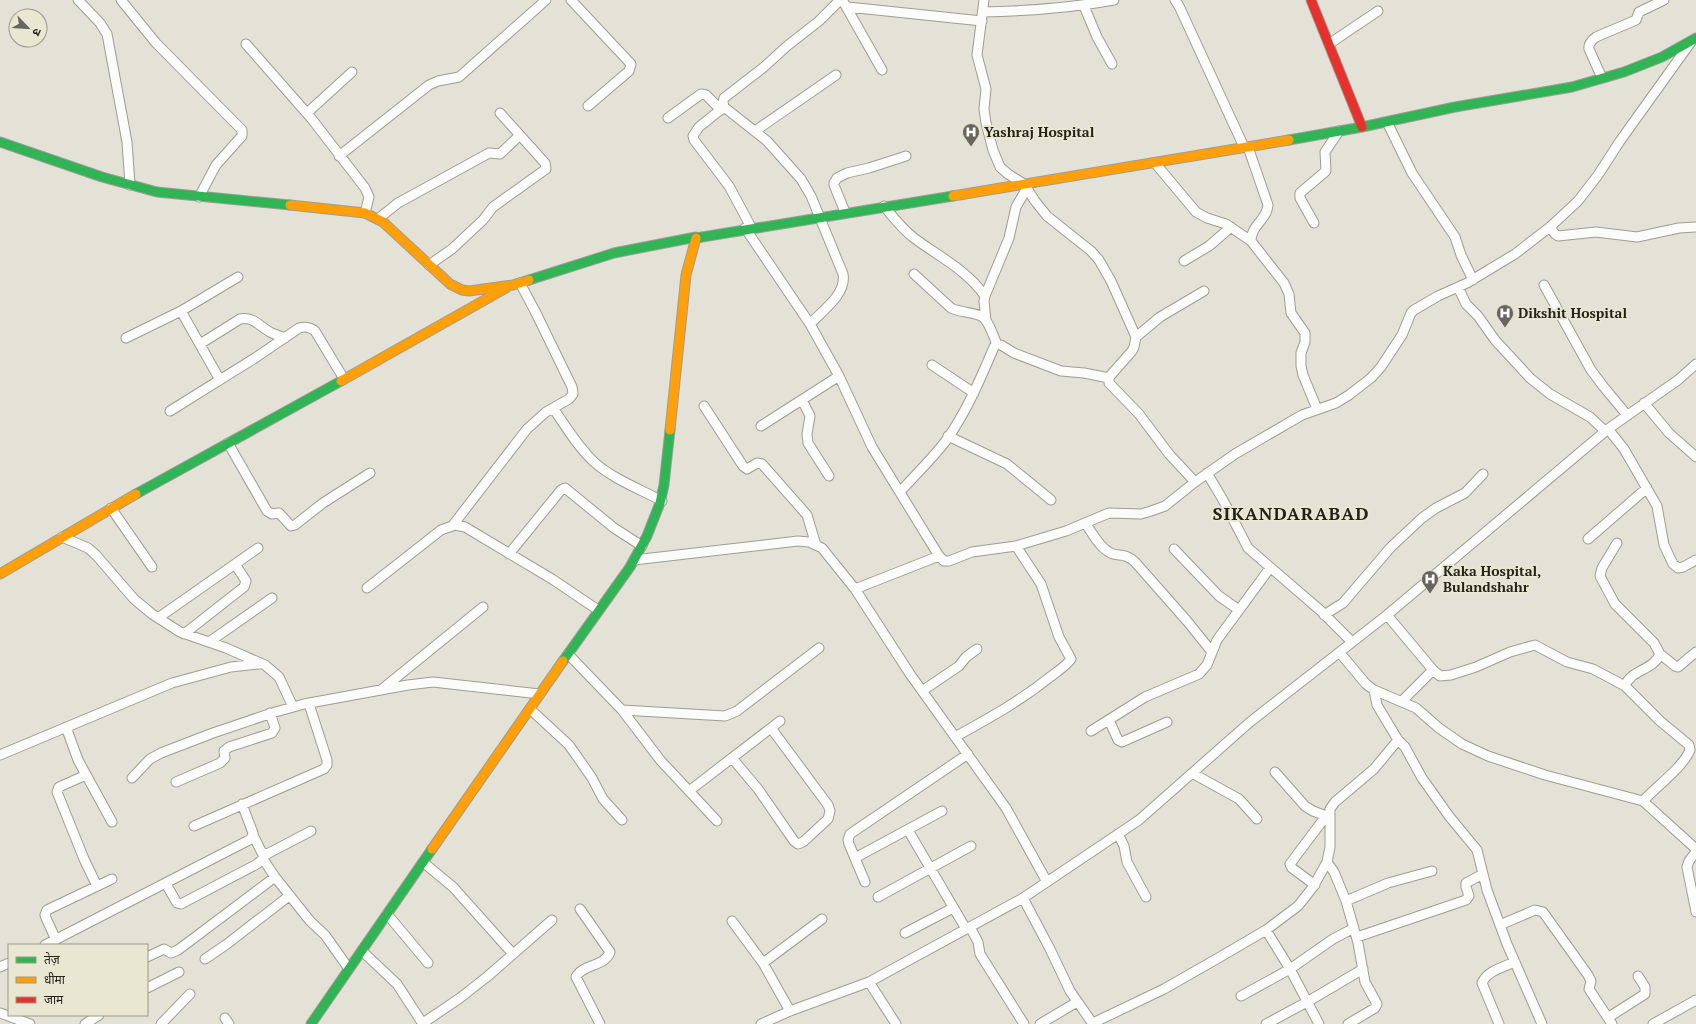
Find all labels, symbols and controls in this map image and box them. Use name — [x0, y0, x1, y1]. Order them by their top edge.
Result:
north arrow — [8, 8, 48, 48]
text: उ — [29, 26, 45, 39]
hospital icon: Yashraj Hospital — [961, 122, 981, 147]
place label: Yashraj Hospital — [984, 122, 1095, 141]
hospital icon: Dikshit Hospital — [1495, 303, 1515, 328]
place label: Dikshit Hospital — [1518, 303, 1627, 322]
district label: SIKANDARABAD — [1212, 501, 1370, 525]
place label: Kaka Hospital, Bulandshahr — [1443, 561, 1541, 596]
hospital icon: Kaka Hospital, Bulandshahr — [1420, 569, 1440, 594]
legend — [8, 944, 148, 1016]
text: तेज़ — [44, 952, 61, 967]
text: धीमा — [44, 972, 66, 987]
text: जाम — [44, 992, 64, 1007]

